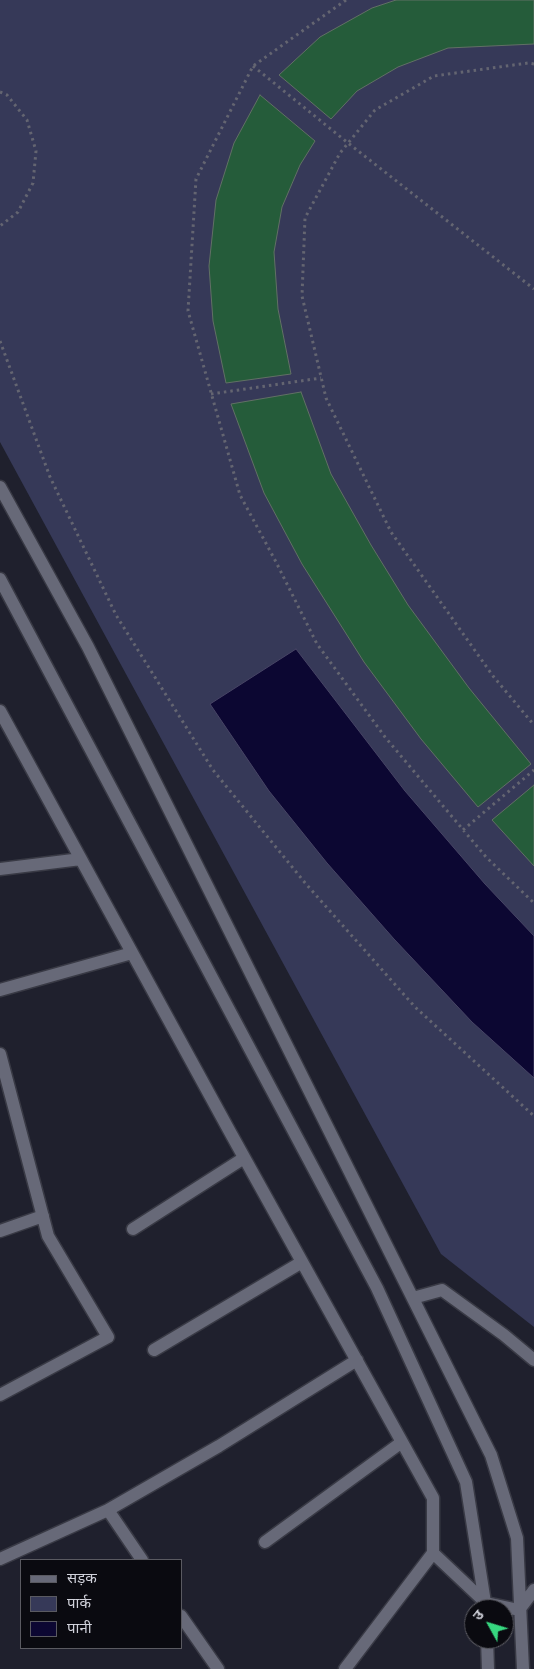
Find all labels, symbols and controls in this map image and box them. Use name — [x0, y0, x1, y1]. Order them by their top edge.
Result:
legend — [20, 1559, 182, 1649]
text: सड़क — [67, 1569, 97, 1586]
text: पार्क — [67, 1594, 91, 1611]
north arrow — [464, 1599, 514, 1649]
text: उ — [469, 1607, 487, 1623]
text: पानी — [67, 1619, 92, 1636]

